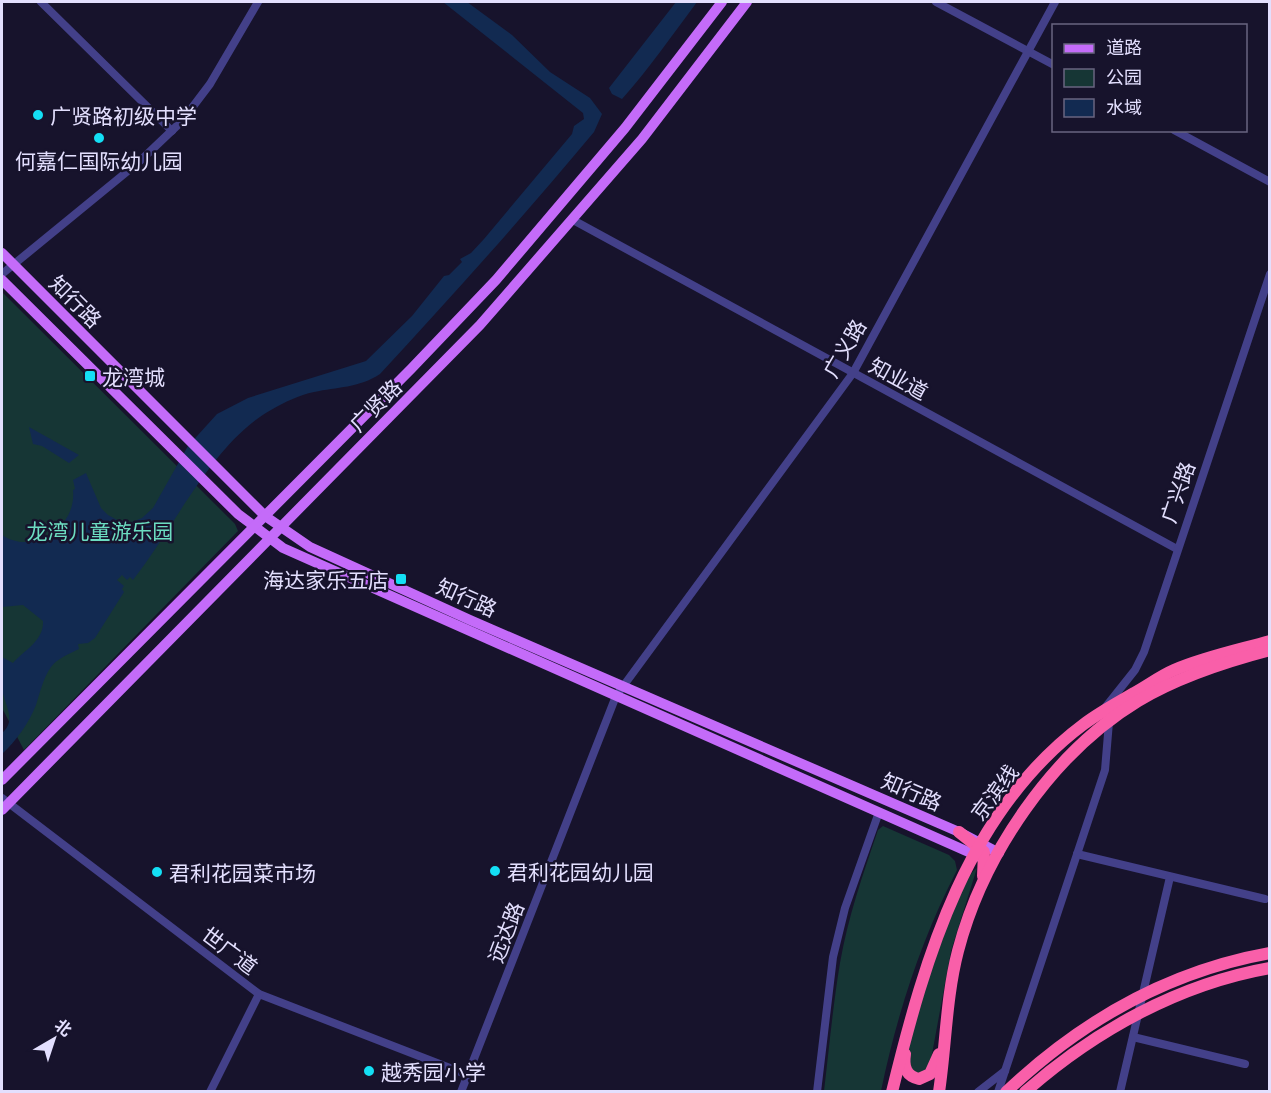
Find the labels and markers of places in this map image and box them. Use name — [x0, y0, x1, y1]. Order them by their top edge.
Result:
place label: 广贤路初级中学 — [50, 103, 197, 128]
marker: 广贤路初级中学 — [31, 108, 45, 122]
marker: 何嘉仁国际幼儿园 — [92, 131, 106, 145]
place label: 何嘉仁国际幼儿园 — [15, 148, 183, 173]
place label: 龙湾城 — [102, 364, 165, 389]
marker: 龙湾城 — [83, 369, 97, 383]
place label: 海达家乐五店 — [263, 567, 389, 592]
marker: 海达家乐五店 — [394, 572, 408, 586]
place label: 君利花园幼儿园 — [507, 859, 654, 884]
place label: 君利花园菜市场 — [169, 860, 316, 885]
marker: 君利花园幼儿园 — [488, 864, 502, 878]
marker: 君利花园菜市场 — [150, 865, 164, 879]
place label: 越秀园小学 — [381, 1059, 486, 1084]
marker: 越秀园小学 — [362, 1064, 376, 1078]

